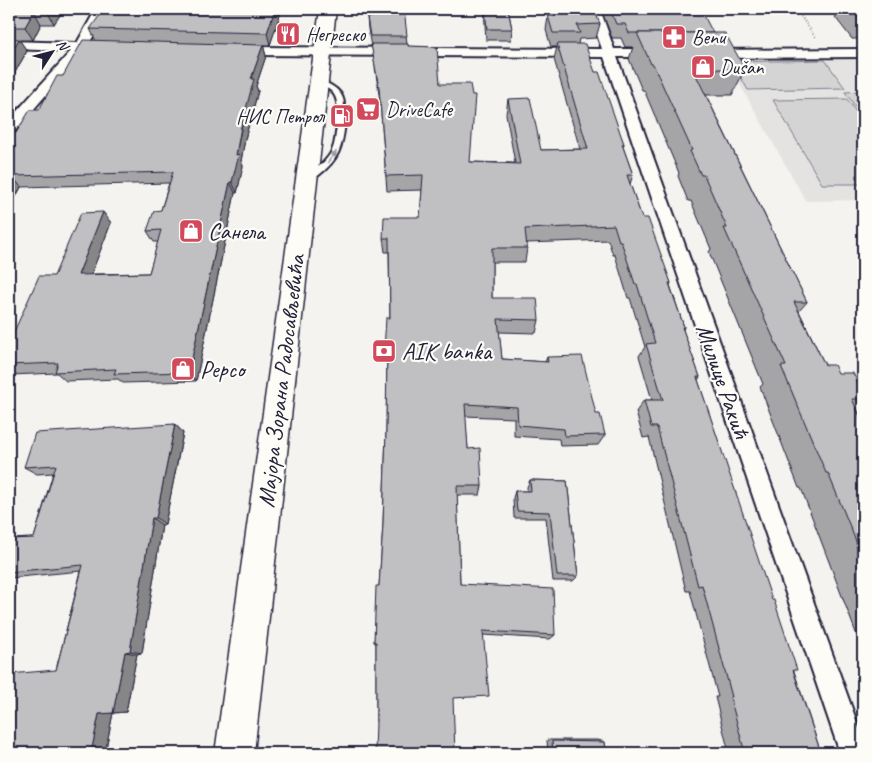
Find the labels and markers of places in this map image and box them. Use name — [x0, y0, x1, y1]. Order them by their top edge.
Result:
restaurant icon: Негреско — [275, 21, 301, 47]
place label: Негреско — [306, 22, 366, 47]
pharmacy icon: Benu — [661, 24, 687, 50]
place label: Benu — [692, 25, 727, 50]
shop icon: Dušan — [690, 54, 716, 80]
place label: Dušan — [720, 55, 765, 80]
supermarket icon: DriveCafe — [355, 96, 381, 122]
place label: DriveCafe — [386, 97, 454, 122]
fuel station icon: НИС Петрол — [329, 103, 355, 129]
place label: НИС Петрол — [236, 104, 326, 129]
place label: Санела — [208, 216, 267, 246]
shop icon: Санела — [178, 218, 204, 244]
place label: AIK banka — [402, 336, 493, 366]
bank icon: AIK banka — [371, 338, 397, 364]
place label: Pepco — [200, 354, 247, 384]
shop icon: Pepco — [170, 356, 196, 382]

